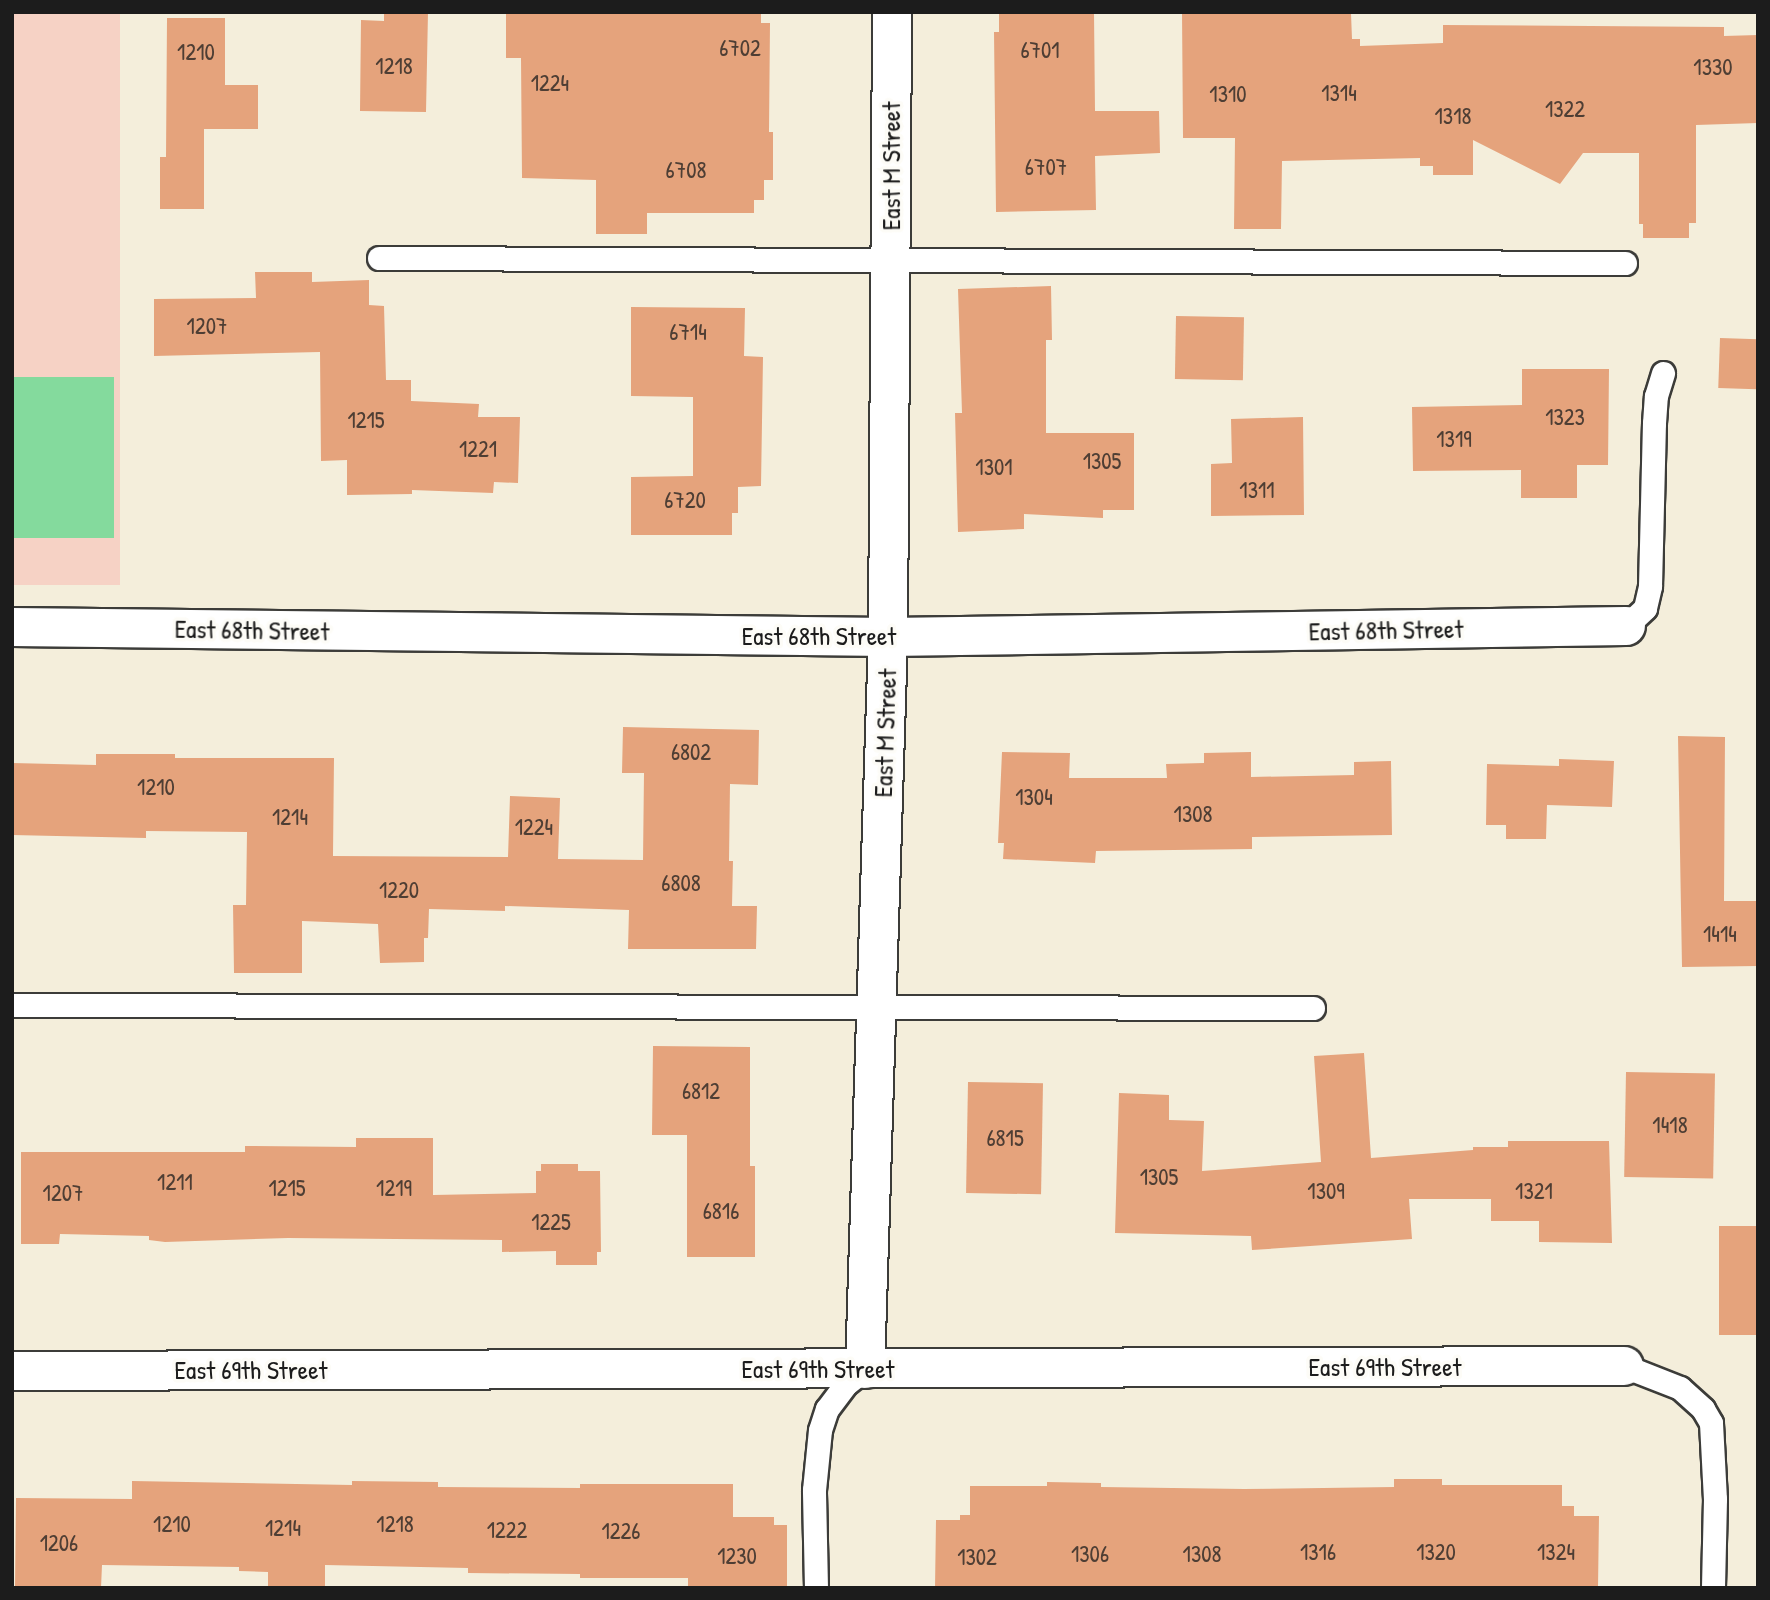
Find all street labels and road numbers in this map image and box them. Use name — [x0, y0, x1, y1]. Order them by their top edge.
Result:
street label: East M Street — [875, 102, 907, 230]
street label: East 68th Street — [174, 613, 330, 647]
street label: East 68th Street — [1308, 613, 1464, 647]
street label: East 68th Street — [742, 620, 896, 652]
street label: East M Street — [867, 668, 903, 798]
street label: East 69th Street — [1309, 1351, 1461, 1383]
street label: East 69th Street — [742, 1353, 894, 1385]
street label: East 69th Street — [175, 1354, 327, 1386]

